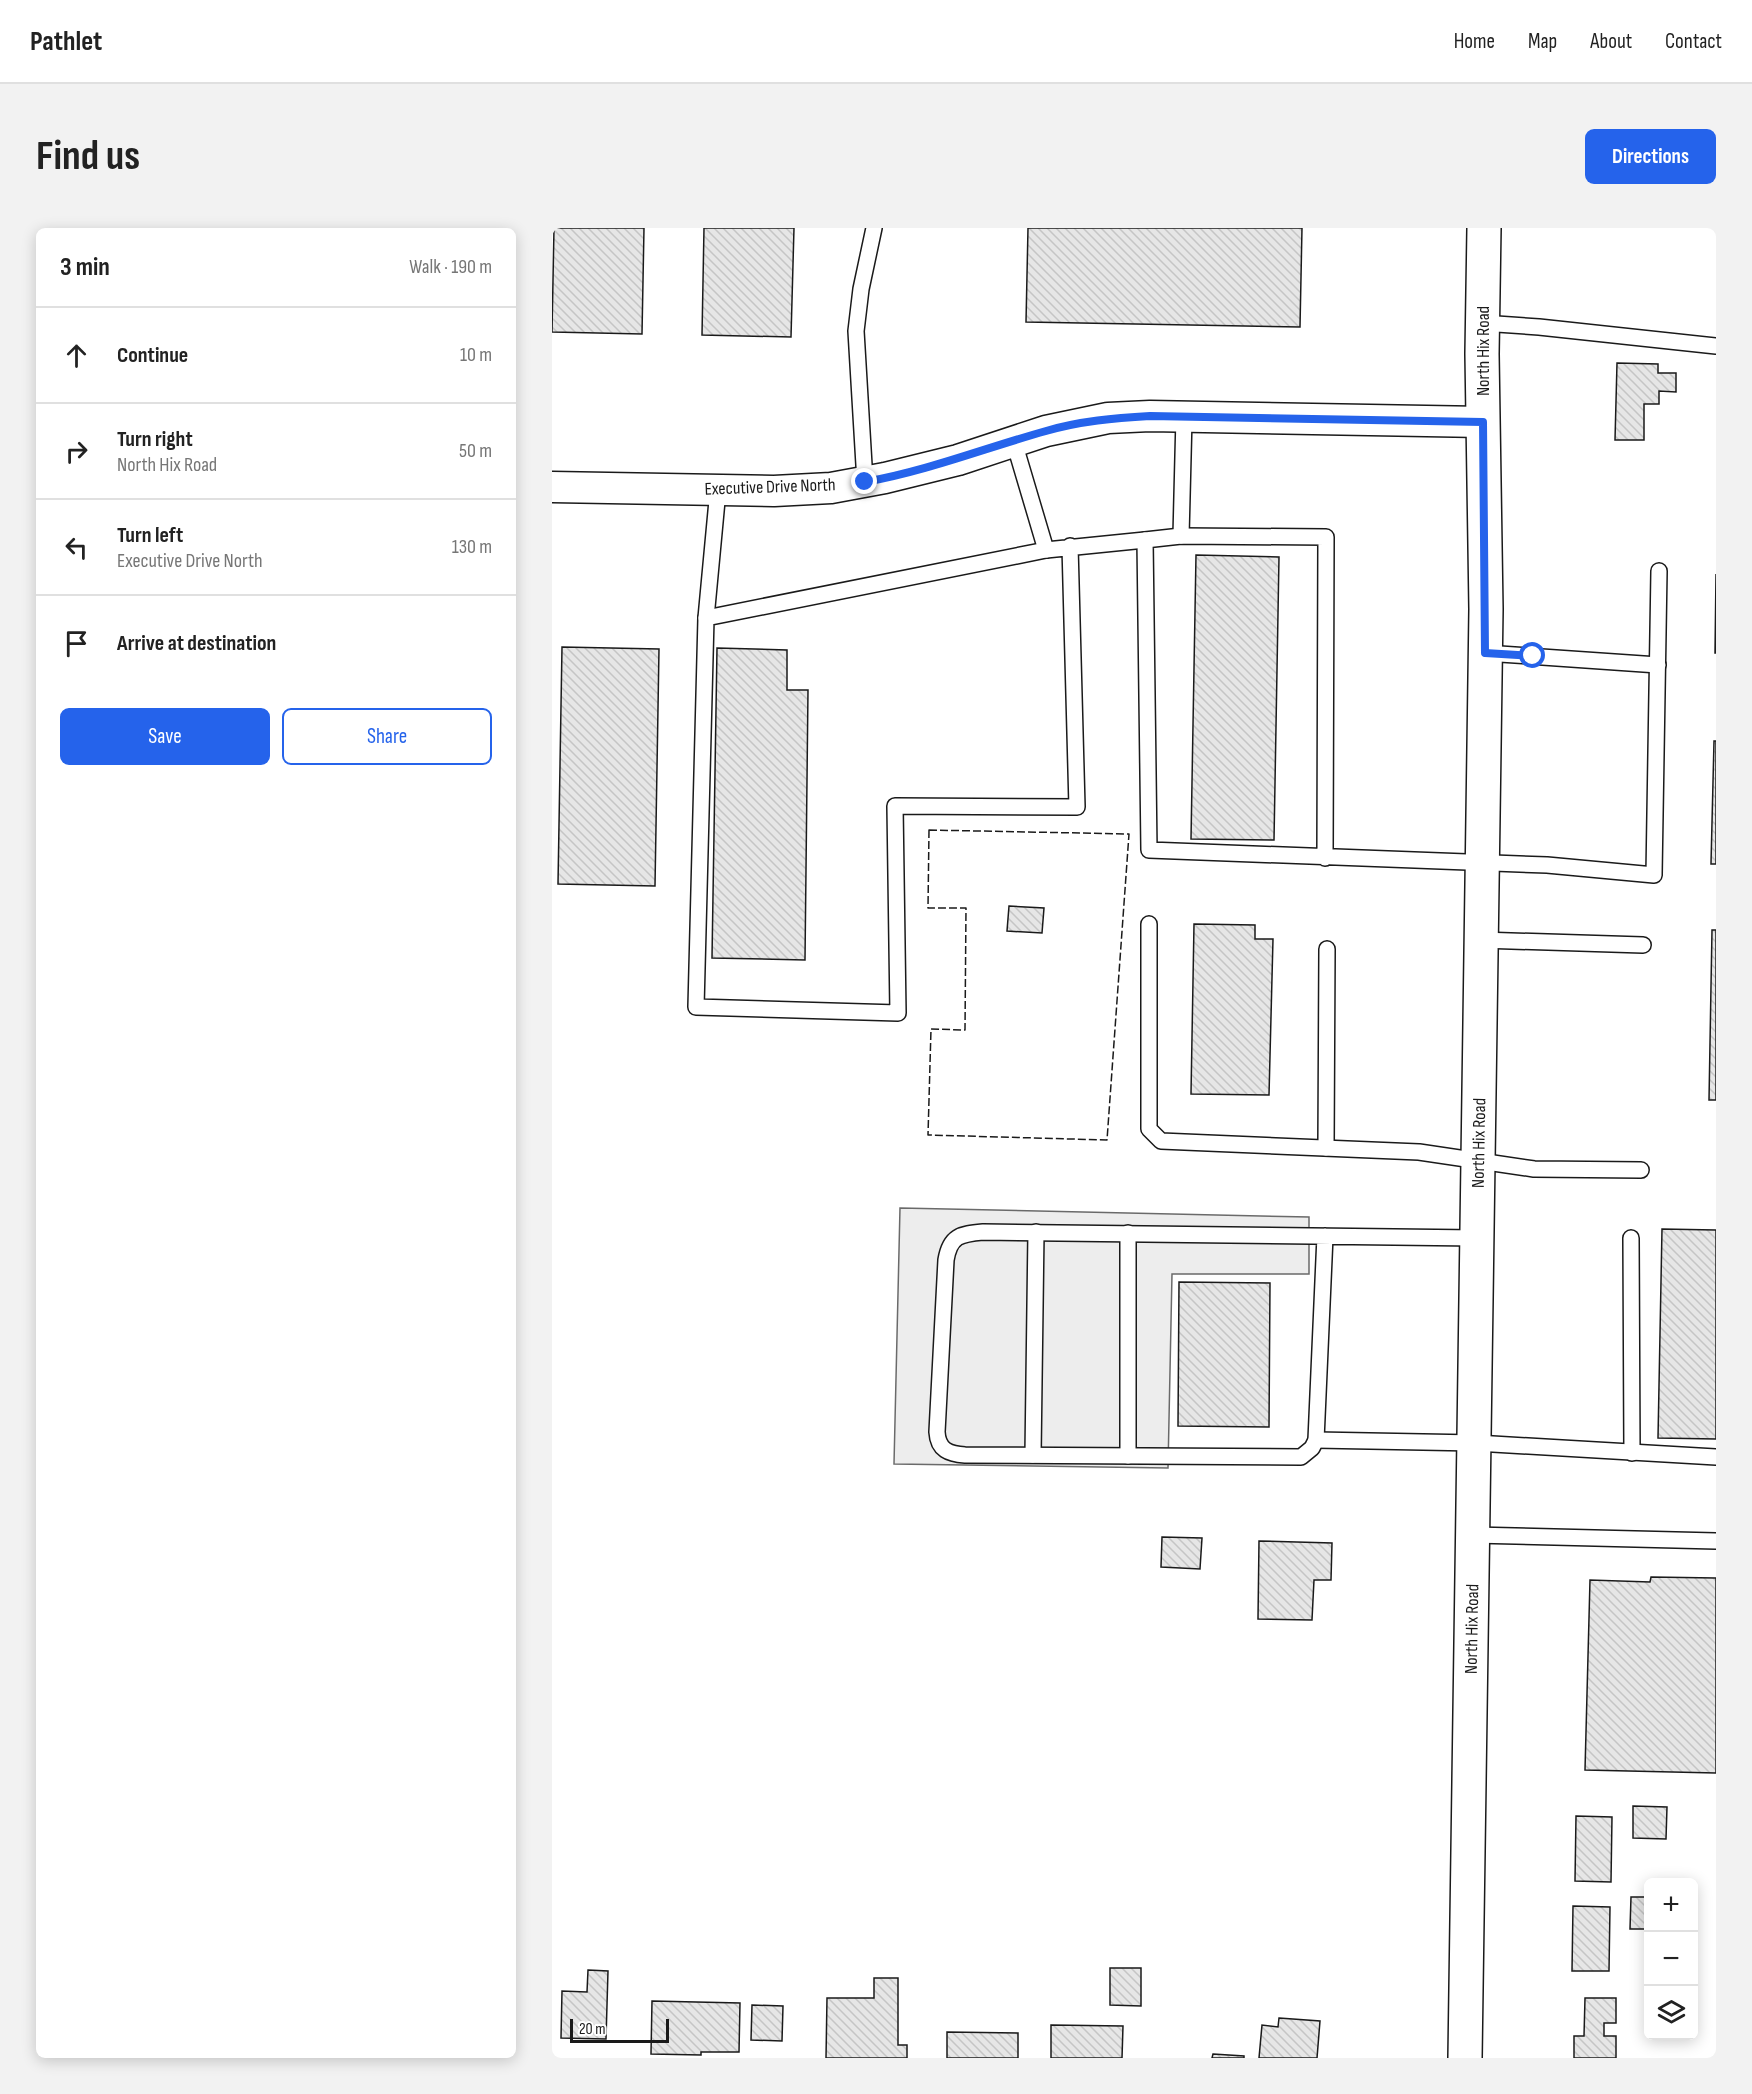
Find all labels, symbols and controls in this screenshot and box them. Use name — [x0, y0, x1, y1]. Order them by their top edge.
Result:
text: Pathlet — [30, 25, 102, 58]
text: Home — [1454, 29, 1495, 54]
text: Map — [1528, 29, 1557, 54]
text: About — [1590, 29, 1632, 54]
text: Contact — [1665, 29, 1722, 54]
button: Directions — [1585, 129, 1716, 184]
text: Find us — [36, 131, 140, 182]
text: 3 min — [60, 252, 110, 283]
text: Walk · 190 m — [409, 255, 492, 279]
street label: North Hix Road — [1473, 306, 1494, 396]
icon: ahead — [60, 339, 93, 372]
text: Continue — [117, 342, 188, 369]
text: 10 m — [460, 343, 492, 367]
text: Turn right — [117, 426, 193, 453]
icon: right — [60, 435, 93, 468]
text: 50 m — [459, 439, 492, 463]
text: North Hix Road — [117, 453, 217, 477]
route end — [851, 468, 877, 494]
street label: Executive Drive North — [704, 474, 836, 500]
text: Turn left — [117, 522, 183, 549]
icon: left — [60, 531, 93, 564]
text: 130 m — [452, 535, 492, 559]
text: Executive Drive North — [117, 549, 263, 573]
icon: arrive — [60, 627, 93, 660]
text: Arrive at destination — [117, 630, 276, 657]
route start — [1519, 642, 1545, 668]
button: Save — [60, 708, 270, 765]
button: Share — [282, 708, 492, 765]
street label: North Hix Road — [1468, 1098, 1490, 1188]
street label: North Hix Road — [1461, 1584, 1483, 1674]
map controls — [1644, 1878, 1698, 2040]
button: + — [1644, 1878, 1698, 1932]
button: − — [1644, 1932, 1698, 1986]
button: layers — [1644, 1986, 1698, 2040]
scale bar — [570, 2016, 669, 2044]
text: 20 m — [579, 2020, 606, 2039]

